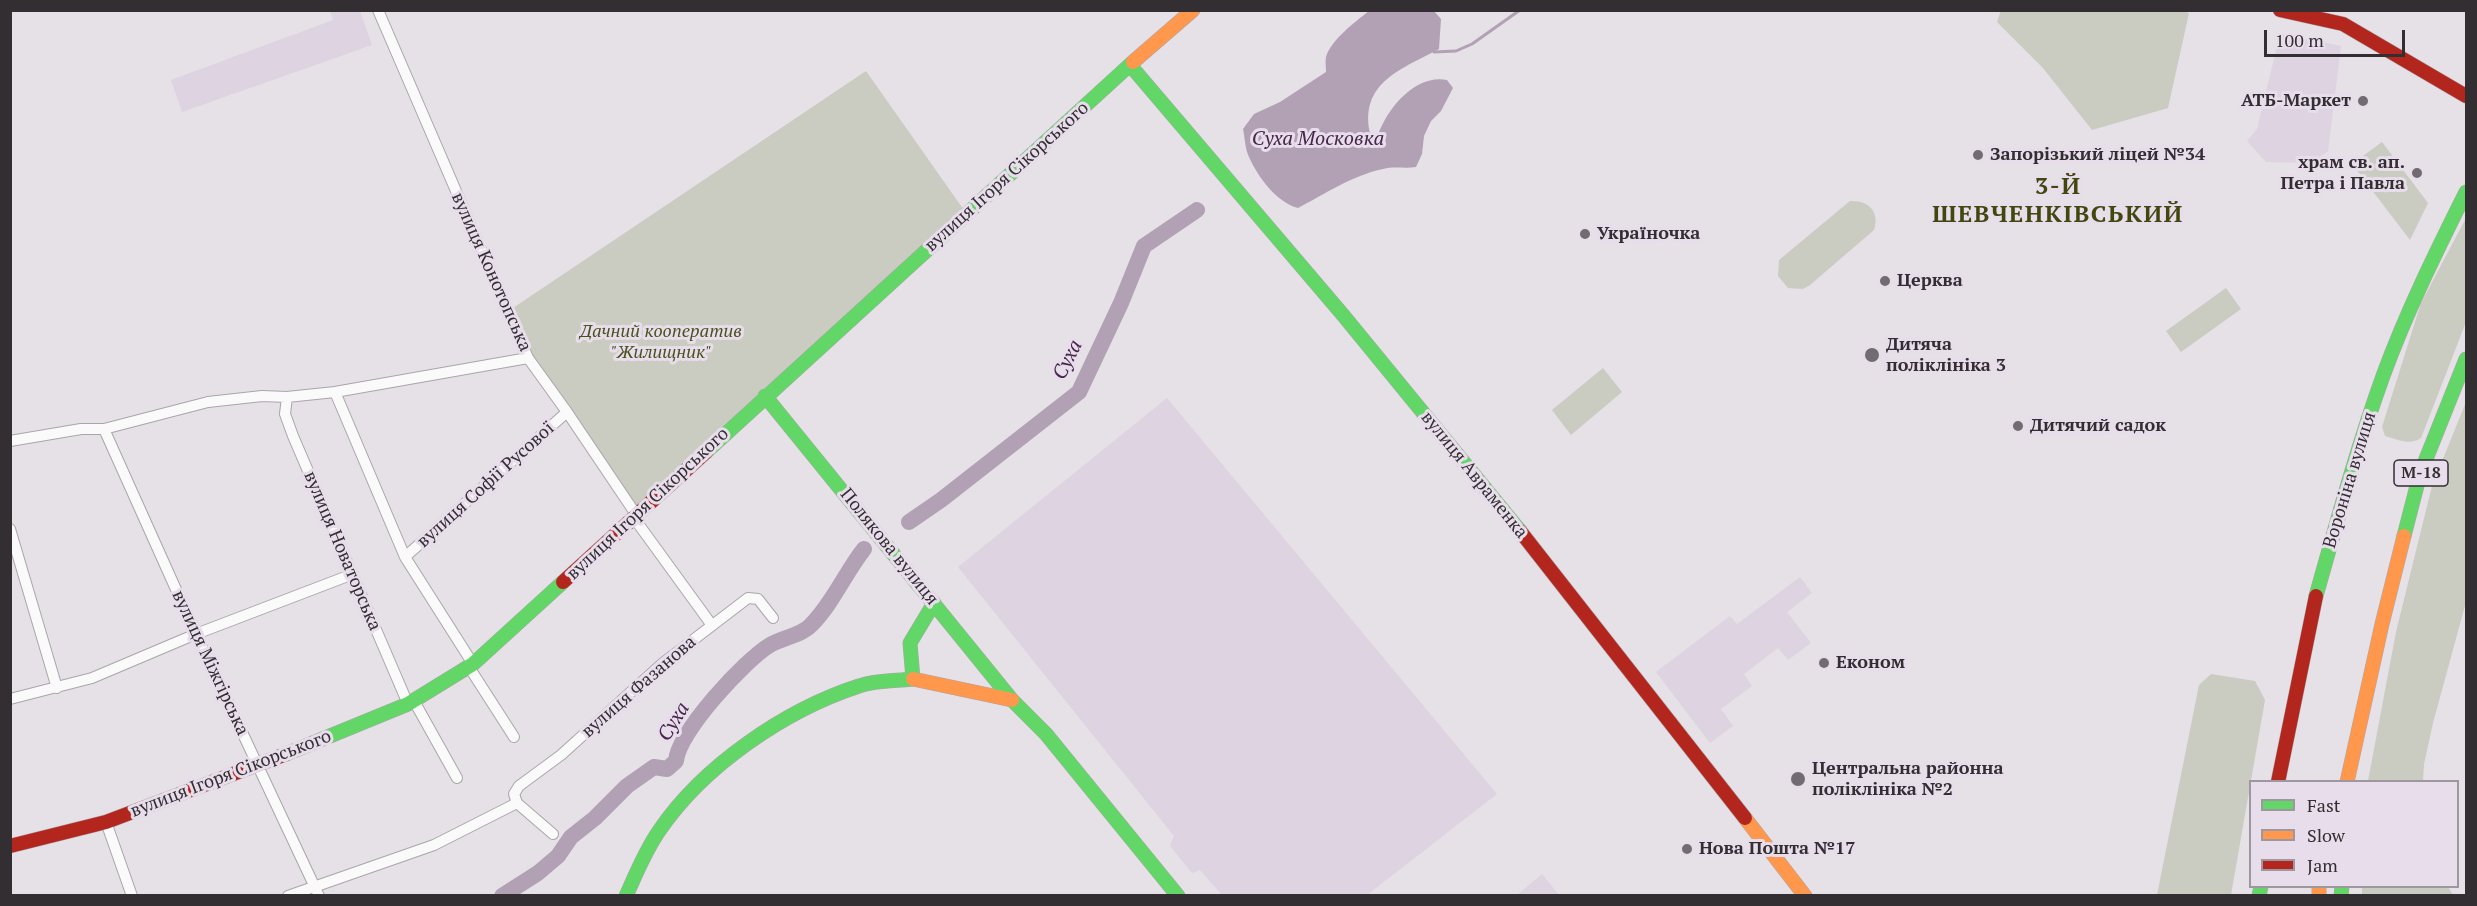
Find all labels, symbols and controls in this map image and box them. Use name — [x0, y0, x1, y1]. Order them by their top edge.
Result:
scale bar — [2267, 18, 2408, 56]
text: 100 m — [2275, 28, 2324, 52]
place label: АТБ-Маркет — [2241, 90, 2351, 112]
marker: АТБ-Маркет — [2356, 94, 2370, 108]
street label: вулиця Ігоря Сікорського — [921, 98, 1093, 256]
water label: Суха Московка — [1252, 127, 1384, 151]
place label: Запорізький ліцей №34 — [1990, 144, 2205, 166]
marker: Запорізький ліцей №34 — [1971, 148, 1985, 162]
place label: храм св. ап. Петра і Павла — [2281, 152, 2405, 195]
marker: храм св. ап. Петра і Павла — [2410, 166, 2424, 180]
district label: 3-Й ШЕВЧЕНКІВСЬКИЙ — [1932, 173, 2184, 229]
street label: вулиця Конотопська — [446, 189, 536, 355]
place label: Україночка — [1597, 223, 1700, 245]
marker: Україночка — [1578, 227, 1592, 241]
place label: Церква — [1897, 270, 1963, 292]
marker: Церква — [1878, 274, 1892, 288]
park label: Дачний кооператив "Жилищник" — [580, 321, 742, 364]
place label: Дитяча поліклініка 3 — [1886, 334, 2006, 376]
water label: Суха — [1048, 336, 1088, 384]
marker: Дитяча поліклініка 3 — [1863, 346, 1881, 364]
street label: вулиця Авраменка — [1416, 407, 1532, 543]
street label: Вороніна вулиця — [2319, 409, 2381, 551]
place label: Дитячий садок — [2030, 415, 2166, 437]
street label: вулиця Софії Русової — [413, 418, 559, 552]
marker: Дитячий садок — [2011, 419, 2025, 433]
street label: вулиця Ігоря Сікорського — [563, 423, 733, 585]
road number: М-18 — [2394, 460, 2448, 486]
street label: вулиця Новаторська — [299, 468, 385, 634]
street label: Полякова вулиця — [835, 484, 943, 610]
street label: вулиця Міжгірська — [167, 587, 253, 739]
street label: вулиця Фазанова — [577, 631, 701, 743]
place label: Економ — [1836, 652, 1905, 674]
marker: Економ — [1817, 656, 1831, 670]
water label: Суха — [653, 698, 695, 746]
street label: вулиця Ігоря Сікорського — [128, 726, 334, 822]
place label: Центральна районна поліклініка №2 — [1812, 758, 2003, 800]
marker: Центральна районна поліклініка №2 — [1789, 770, 1807, 788]
legend — [2249, 780, 2459, 888]
text: Fast — [2307, 793, 2340, 817]
text: Slow — [2307, 823, 2345, 847]
place label: Нова Пошта №17 — [1699, 838, 1855, 860]
marker: Нова Пошта №17 — [1680, 842, 1694, 856]
text: Jam — [2307, 853, 2338, 877]

